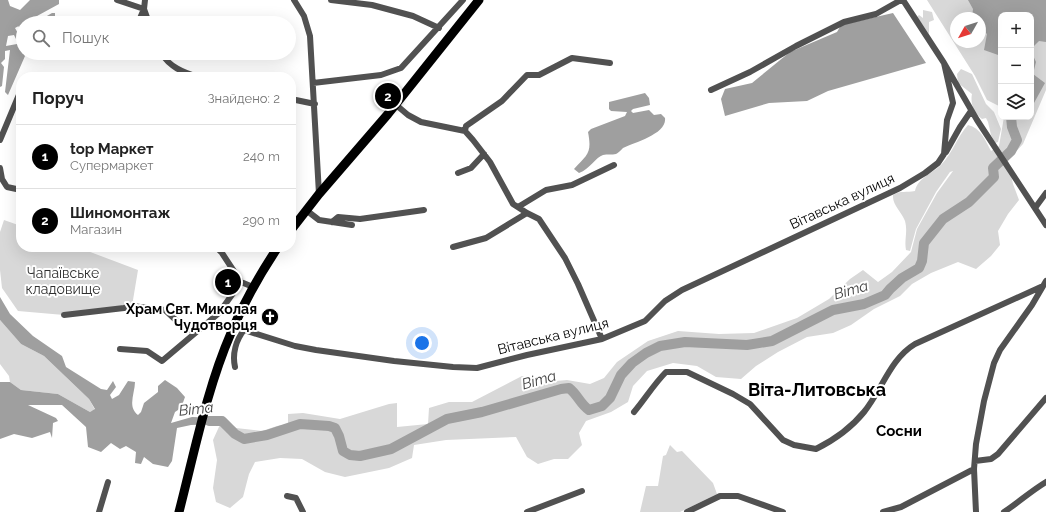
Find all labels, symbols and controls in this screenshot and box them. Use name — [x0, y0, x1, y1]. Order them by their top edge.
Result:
north arrow — [950, 12, 986, 48]
map controls — [998, 12, 1034, 120]
button: + — [998, 12, 1034, 48]
search box — [16, 16, 296, 60]
icon: search — [30, 27, 52, 49]
text: Пошук — [62, 29, 110, 47]
button: − — [998, 48, 1034, 84]
pin: 2 — [375, 81, 401, 111]
button: layers — [998, 84, 1034, 120]
text: Поруч — [32, 88, 84, 108]
text: Знайдено: 2 — [208, 91, 280, 106]
text: top Маркет — [70, 140, 153, 158]
text: 1 — [42, 149, 48, 164]
text: 240 m — [243, 149, 280, 164]
text: Супермаркет — [70, 158, 153, 173]
street label: Вітавська вулиця — [787, 170, 897, 232]
text: Шиномонтаж — [70, 204, 170, 222]
text: 2 — [41, 213, 49, 228]
text: 290 m — [242, 213, 280, 228]
text: Магазин — [70, 222, 122, 237]
park label: Чапаївське кладовище — [26, 265, 100, 297]
pin: 1 — [215, 267, 241, 297]
water label: Віта — [832, 277, 870, 303]
place label: Храм Свт. Миколая Чудотворця — [125, 301, 257, 333]
church icon: Храм Свт. Миколая Чудотворця — [260, 307, 280, 327]
street label: Вітавська вулиця — [496, 314, 610, 358]
your location — [412, 333, 432, 353]
water label: Віта — [520, 367, 558, 393]
district label: Віта-Литовська — [748, 379, 886, 400]
water label: Віта — [178, 398, 214, 420]
district label: Сосни — [876, 422, 922, 440]

